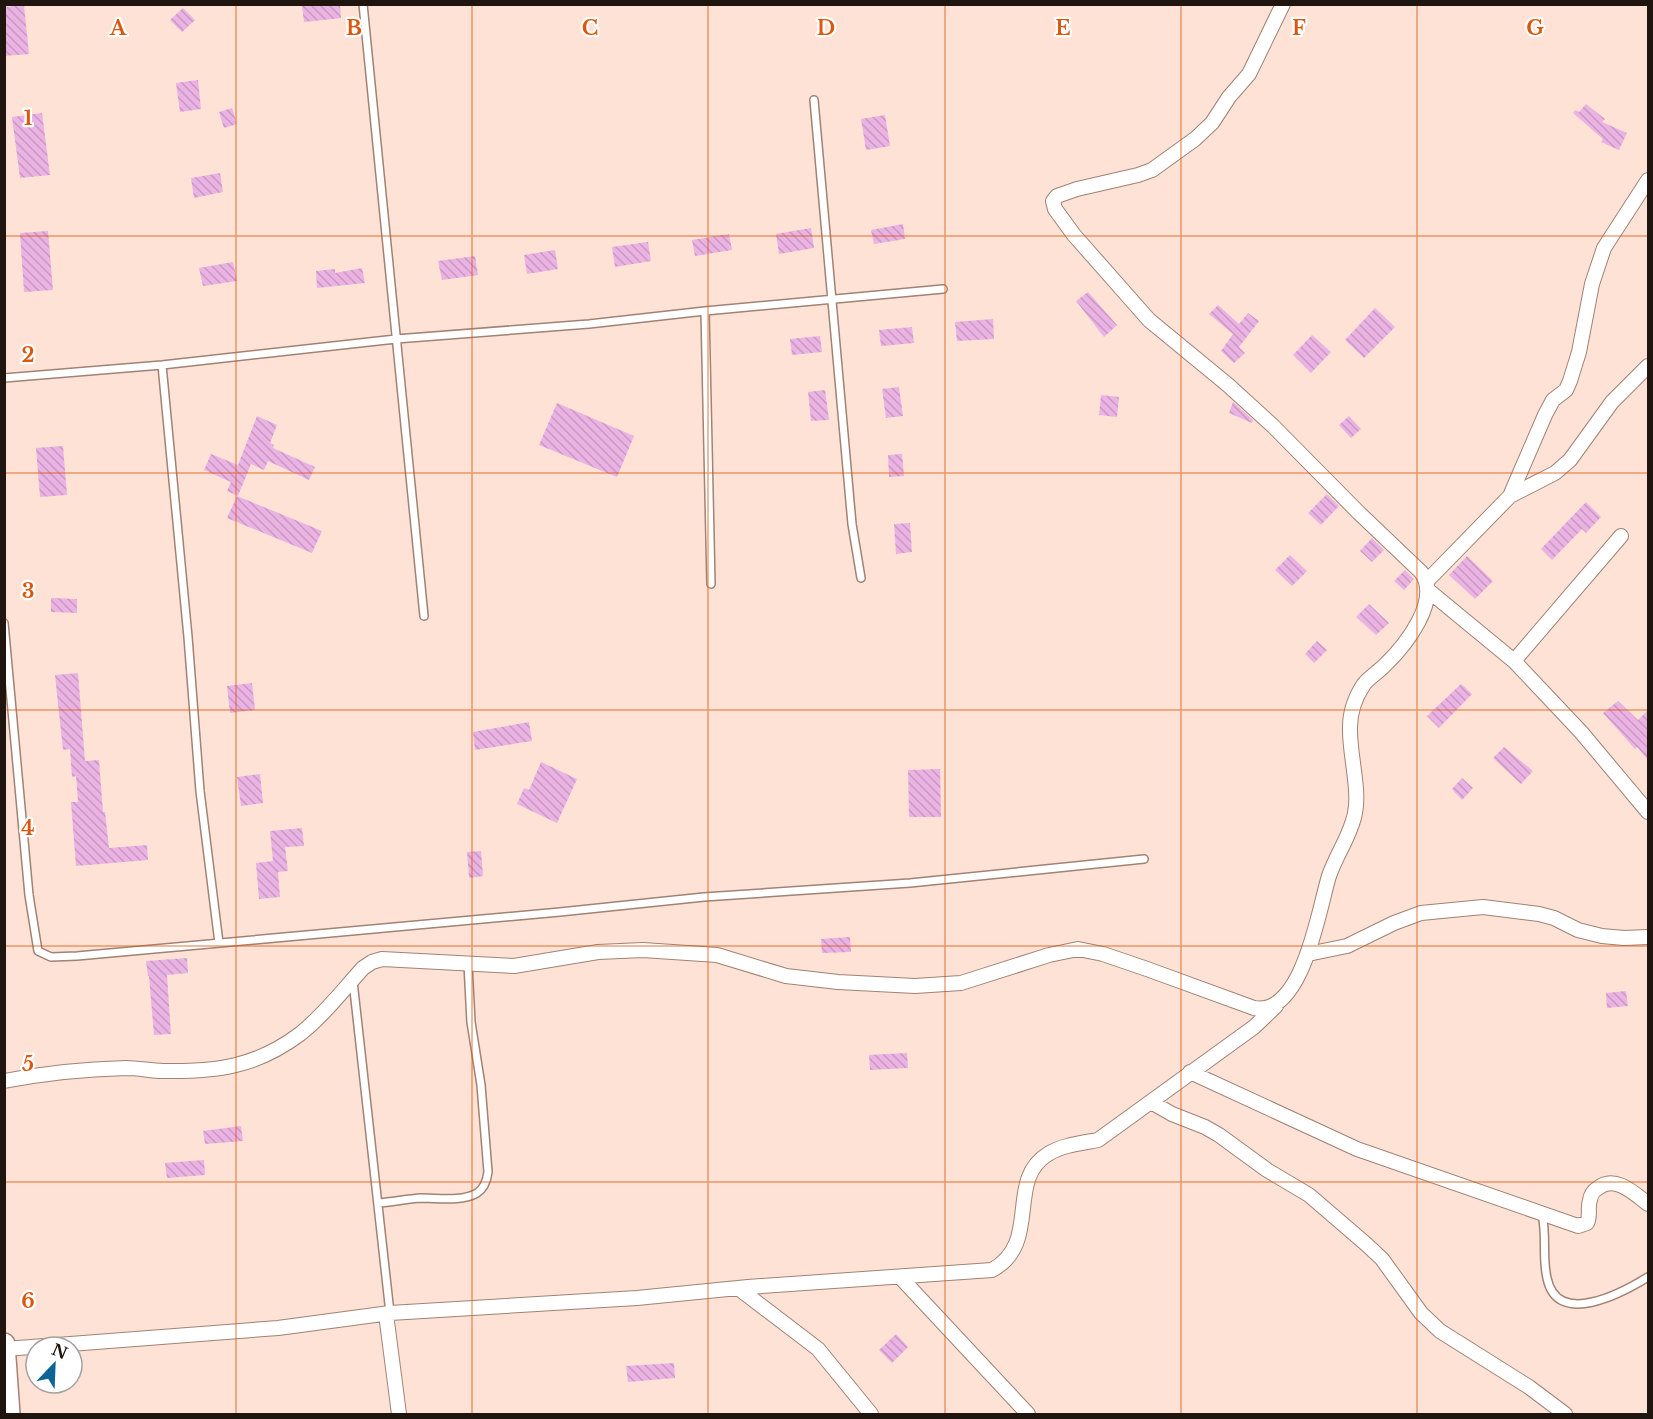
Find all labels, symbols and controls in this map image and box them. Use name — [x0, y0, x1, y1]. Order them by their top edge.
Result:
text: A — [109, 16, 127, 40]
text: B — [346, 16, 362, 40]
text: C — [582, 16, 598, 40]
text: D — [817, 16, 835, 40]
text: E — [1055, 16, 1071, 40]
text: F — [1292, 16, 1306, 40]
text: G — [1526, 16, 1544, 40]
text: 1 — [24, 106, 33, 130]
text: 2 — [21, 343, 35, 367]
text: 3 — [22, 579, 34, 603]
text: 4 — [21, 816, 35, 840]
text: 5 — [22, 1052, 34, 1076]
text: 6 — [21, 1289, 35, 1313]
north arrow — [24, 1335, 84, 1395]
text: N — [49, 1339, 71, 1363]

